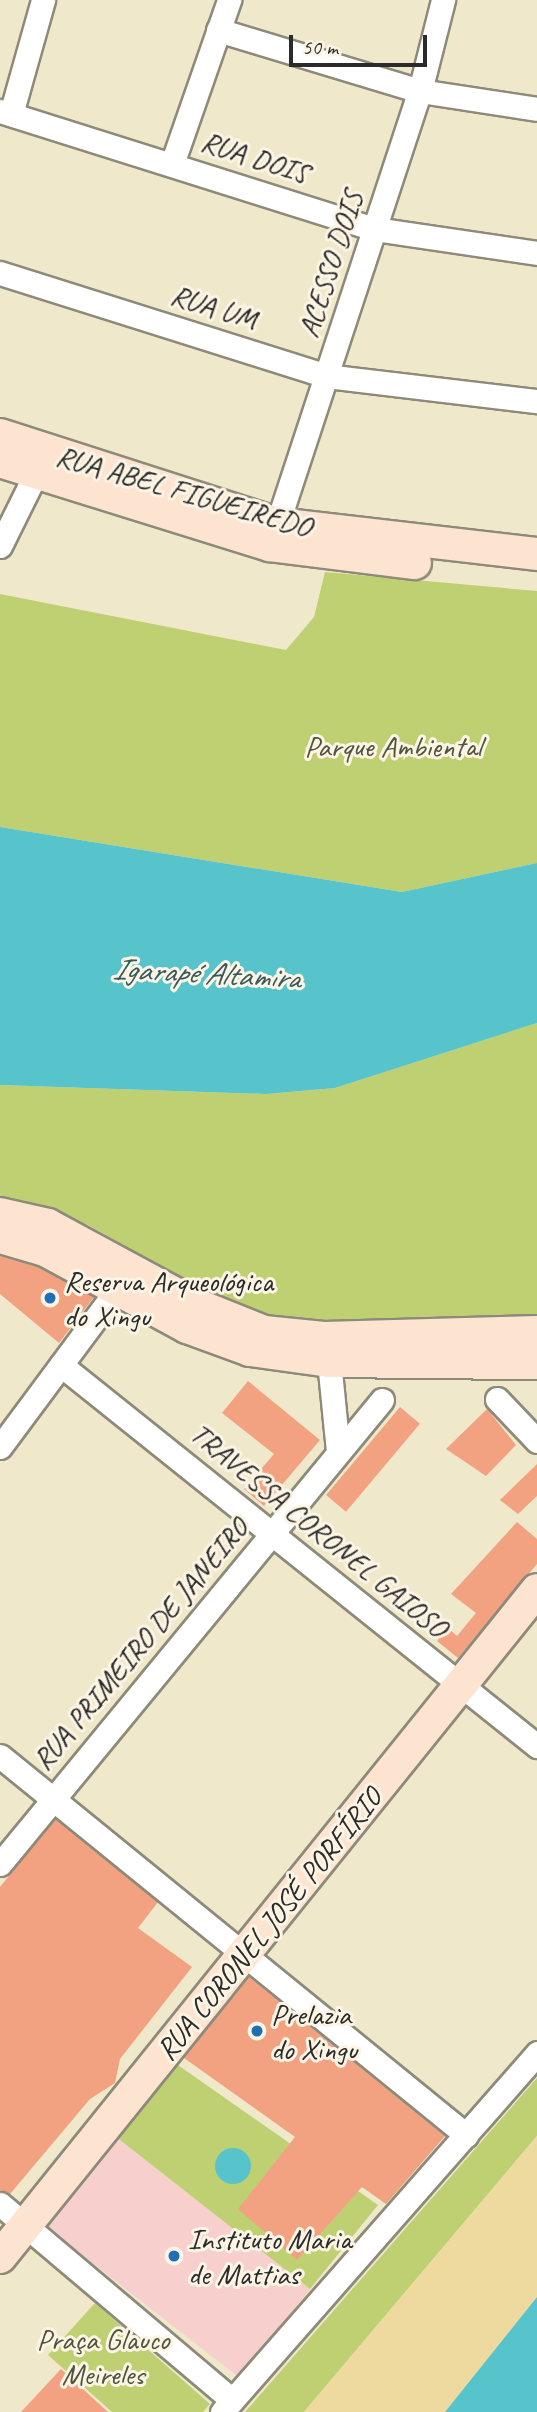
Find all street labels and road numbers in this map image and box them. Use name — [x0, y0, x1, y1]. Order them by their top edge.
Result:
street label: RUA DOIS — [197, 123, 313, 191]
street label: ACESSO DOIS — [289, 186, 371, 342]
street label: RUA UM — [166, 276, 262, 338]
street label: RUA ABEL FIGUEIREDO — [52, 437, 316, 545]
street label: TRAVESSA CORONEL GAIOSO — [184, 1416, 454, 1644]
street label: RUA PRIMEIRO DE JANEIRO — [23, 1510, 257, 1778]
street label: RUA CORONEL JOSÉ PORFÍRIO — [149, 1781, 389, 2067]

